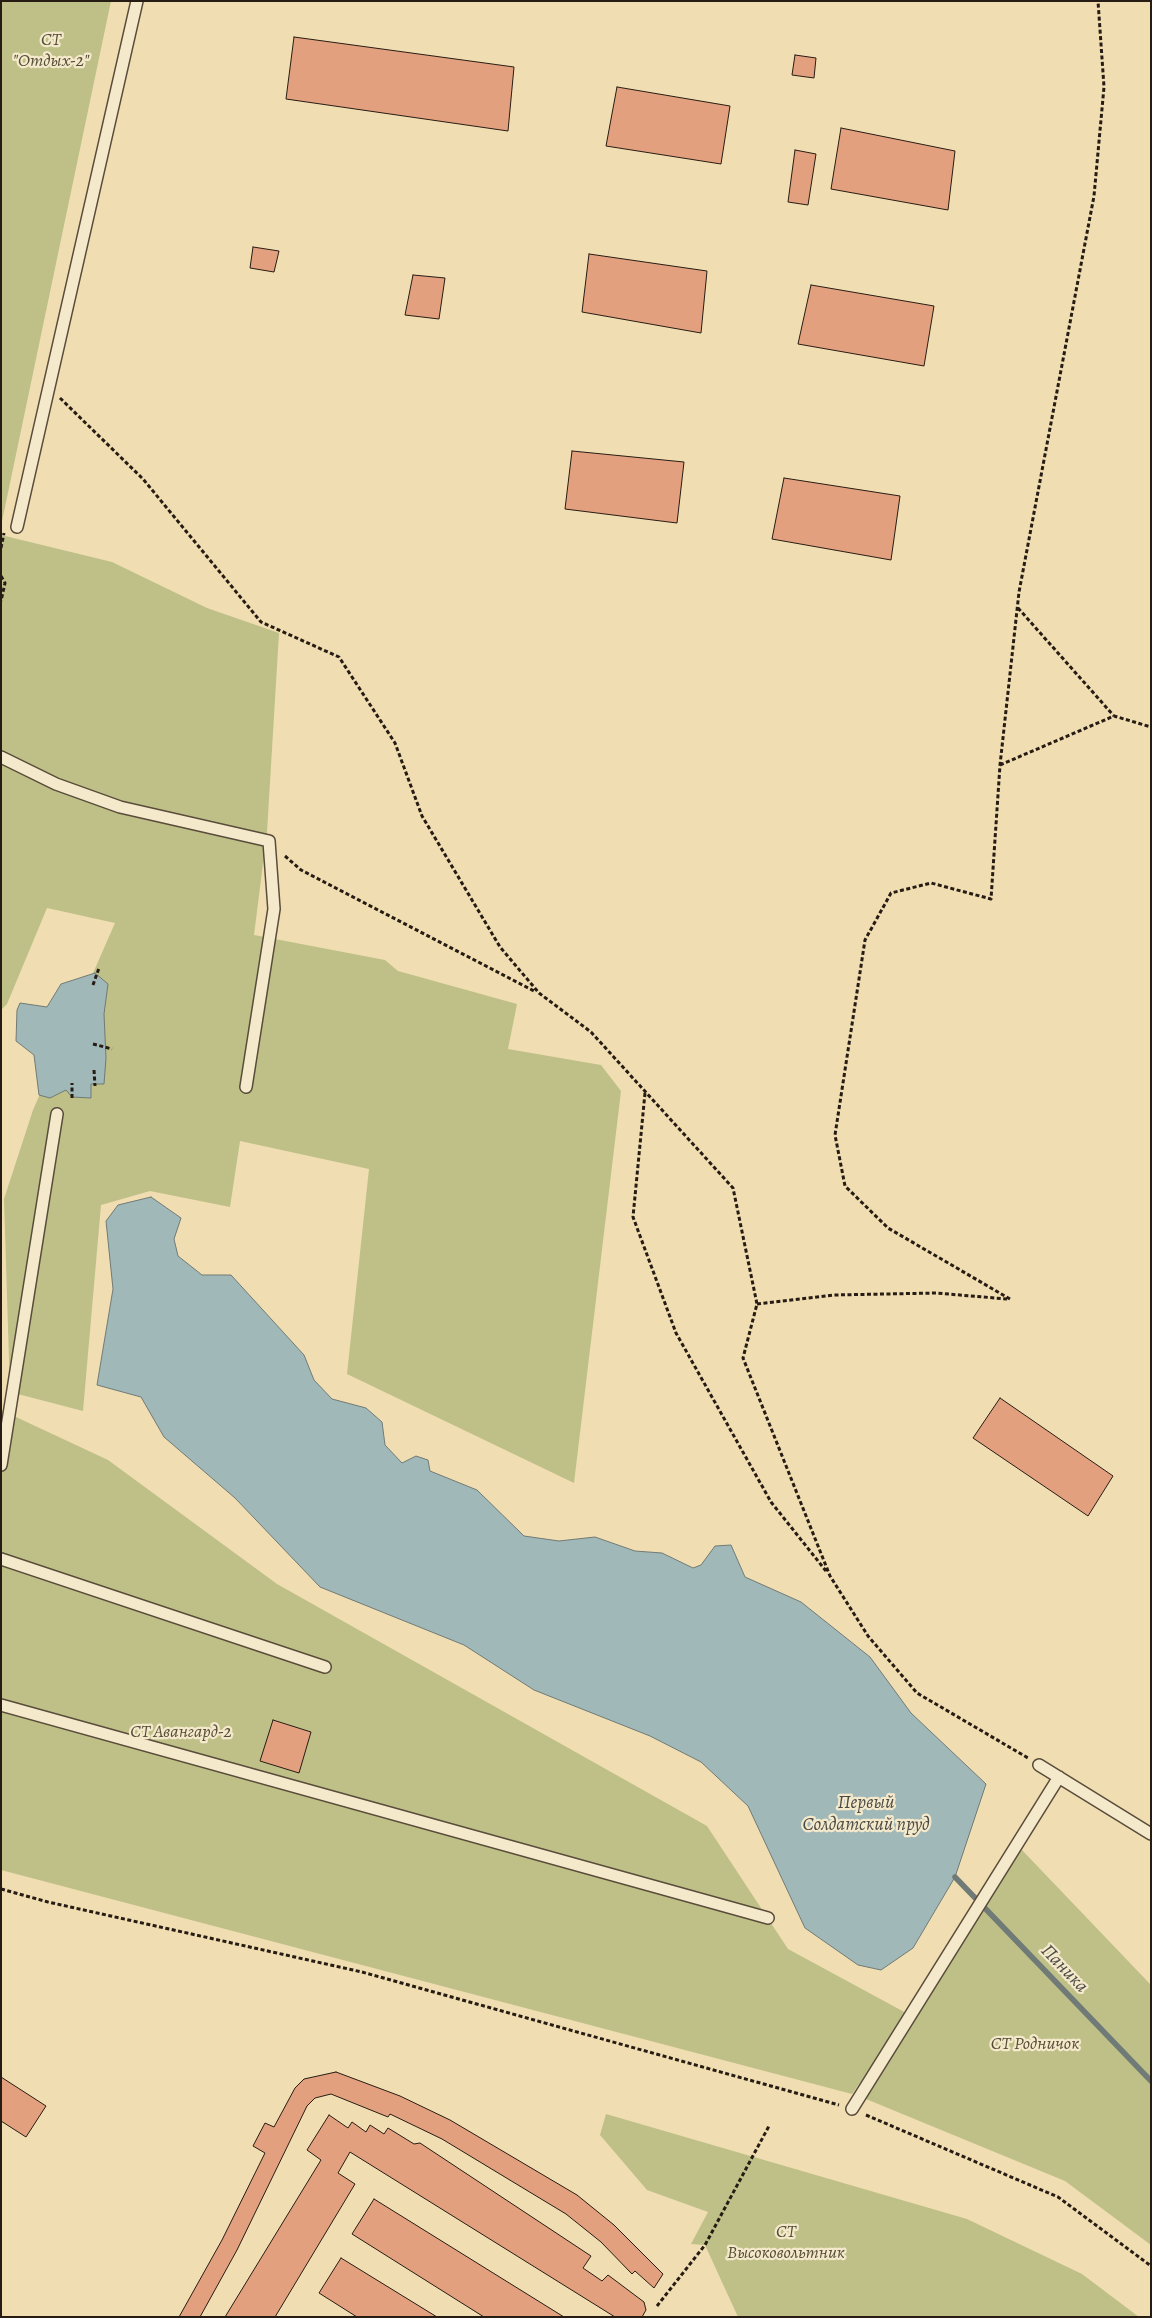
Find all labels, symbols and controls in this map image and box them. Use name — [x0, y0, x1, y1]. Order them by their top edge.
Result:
park label: СТ "Отдых-2" — [13, 30, 89, 72]
park label: СТ Авангард-2 — [130, 1722, 232, 1744]
water label: Первый Солдатский пруд — [802, 1792, 930, 1836]
water label: Паника — [1036, 1940, 1092, 1998]
park label: СТ Родничок — [991, 2034, 1079, 2056]
park label: СТ Высоковольтник — [727, 2222, 845, 2264]

